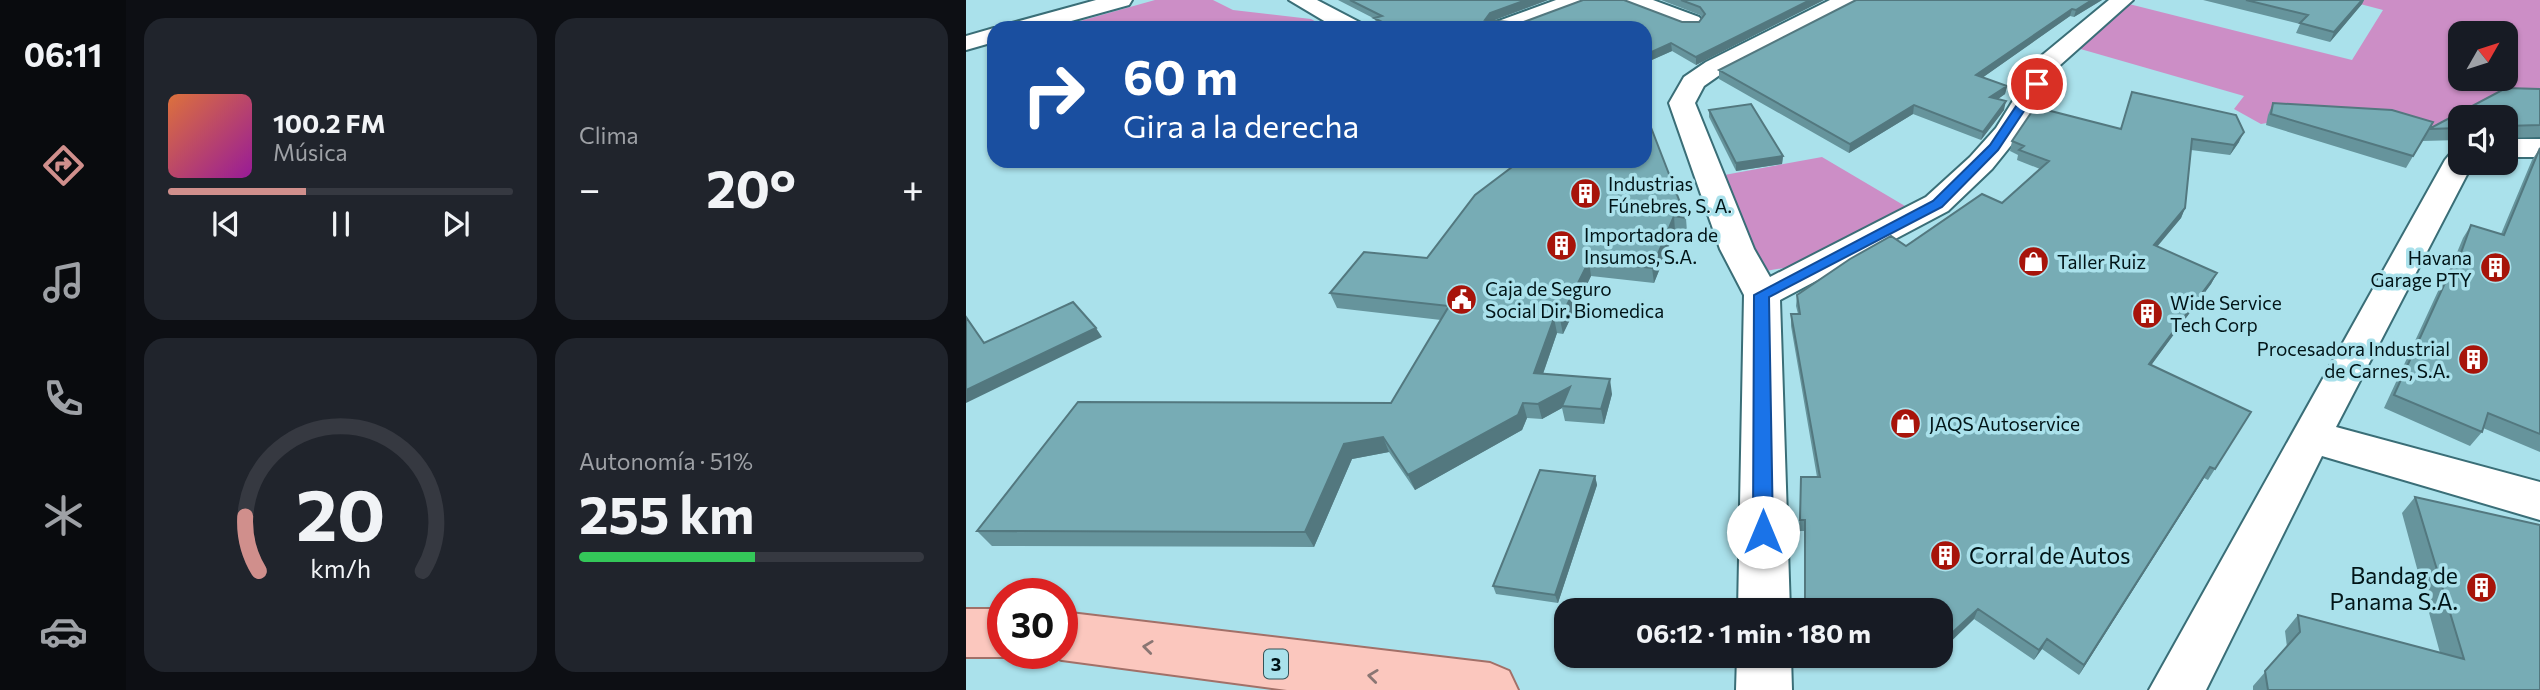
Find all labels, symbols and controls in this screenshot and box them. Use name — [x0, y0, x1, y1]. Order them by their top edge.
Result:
north arrow — [2448, 21, 2518, 91]
map controls — [2448, 21, 2518, 175]
text: 06:11 — [24, 34, 102, 74]
text: 60 m — [1123, 45, 1238, 105]
icon: right — [1008, 49, 1099, 140]
pin — [2007, 54, 2067, 114]
icon: arrive — [2018, 65, 2056, 103]
text: Gira a la derecha — [1123, 105, 1359, 145]
button: sound — [2448, 105, 2518, 175]
text: 100.2 FM — [273, 107, 386, 138]
text: Clima — [579, 121, 639, 149]
text: Música — [273, 138, 348, 166]
icon: directions — [39, 141, 88, 190]
text: 20° — [706, 155, 796, 219]
text: − — [579, 164, 601, 211]
text: + — [902, 164, 924, 211]
place label: Industrias Fúnebres, S. A. — [1608, 172, 1732, 217]
building icon: Industrias Fúnebres, S. A. — [1568, 177, 1602, 211]
icon: previous — [207, 205, 245, 243]
icon: pause — [322, 205, 360, 243]
icon: next — [437, 205, 475, 243]
place label: Importadora de Insumos, S.A. — [1584, 223, 1718, 268]
building icon: Importadora de Insumos, S.A. — [1544, 228, 1578, 262]
shop icon: Taller Ruiz — [2017, 244, 2051, 278]
place label: Havana Garage PTY — [2371, 246, 2472, 291]
place label: Taller Ruiz — [2057, 250, 2146, 273]
building icon: Havana Garage PTY — [2478, 251, 2512, 285]
icon: music — [39, 258, 88, 307]
place label: Caja de Seguro Social Dir. Biomedica — [1485, 277, 1664, 322]
public building icon: Caja de Seguro Social Dir. Biomedica — [1445, 282, 1479, 316]
place label: Wide Service Tech Corp — [2170, 291, 2282, 336]
building icon: Wide Service Tech Corp — [2130, 296, 2164, 330]
place label: Procesadora Industrial de Carnes, S.A. — [2257, 337, 2450, 382]
building icon: Procesadora Industrial de Carnes, S.A. — [2456, 342, 2490, 376]
icon: phone — [39, 374, 88, 423]
shop icon: JAQS Autoservice — [1889, 406, 1923, 440]
place label: JAQS Autoservice — [1929, 412, 2080, 435]
text: Autonomía · 51% — [579, 447, 753, 475]
text: 20 — [296, 467, 385, 556]
text: 255 km — [579, 481, 754, 545]
icon: climate — [39, 491, 88, 540]
position arrow — [1726, 495, 1800, 569]
building icon: Corral de Autos — [1929, 538, 1963, 572]
place label: Corral de Autos — [1969, 541, 2130, 569]
text: km/h — [310, 553, 371, 583]
place label: Bandag de Panama S.A. — [2330, 561, 2458, 615]
building icon: Bandag de Panama S.A. — [2464, 571, 2498, 605]
speed limit sign: 30 — [987, 578, 1078, 669]
icon: car — [39, 607, 88, 656]
text: 06:12 · 1 min · 180 m — [1636, 617, 1871, 648]
one-way arrow — [1142, 640, 1154, 655]
road number: 3 — [1264, 650, 1288, 678]
one-way arrow — [1368, 668, 1379, 683]

